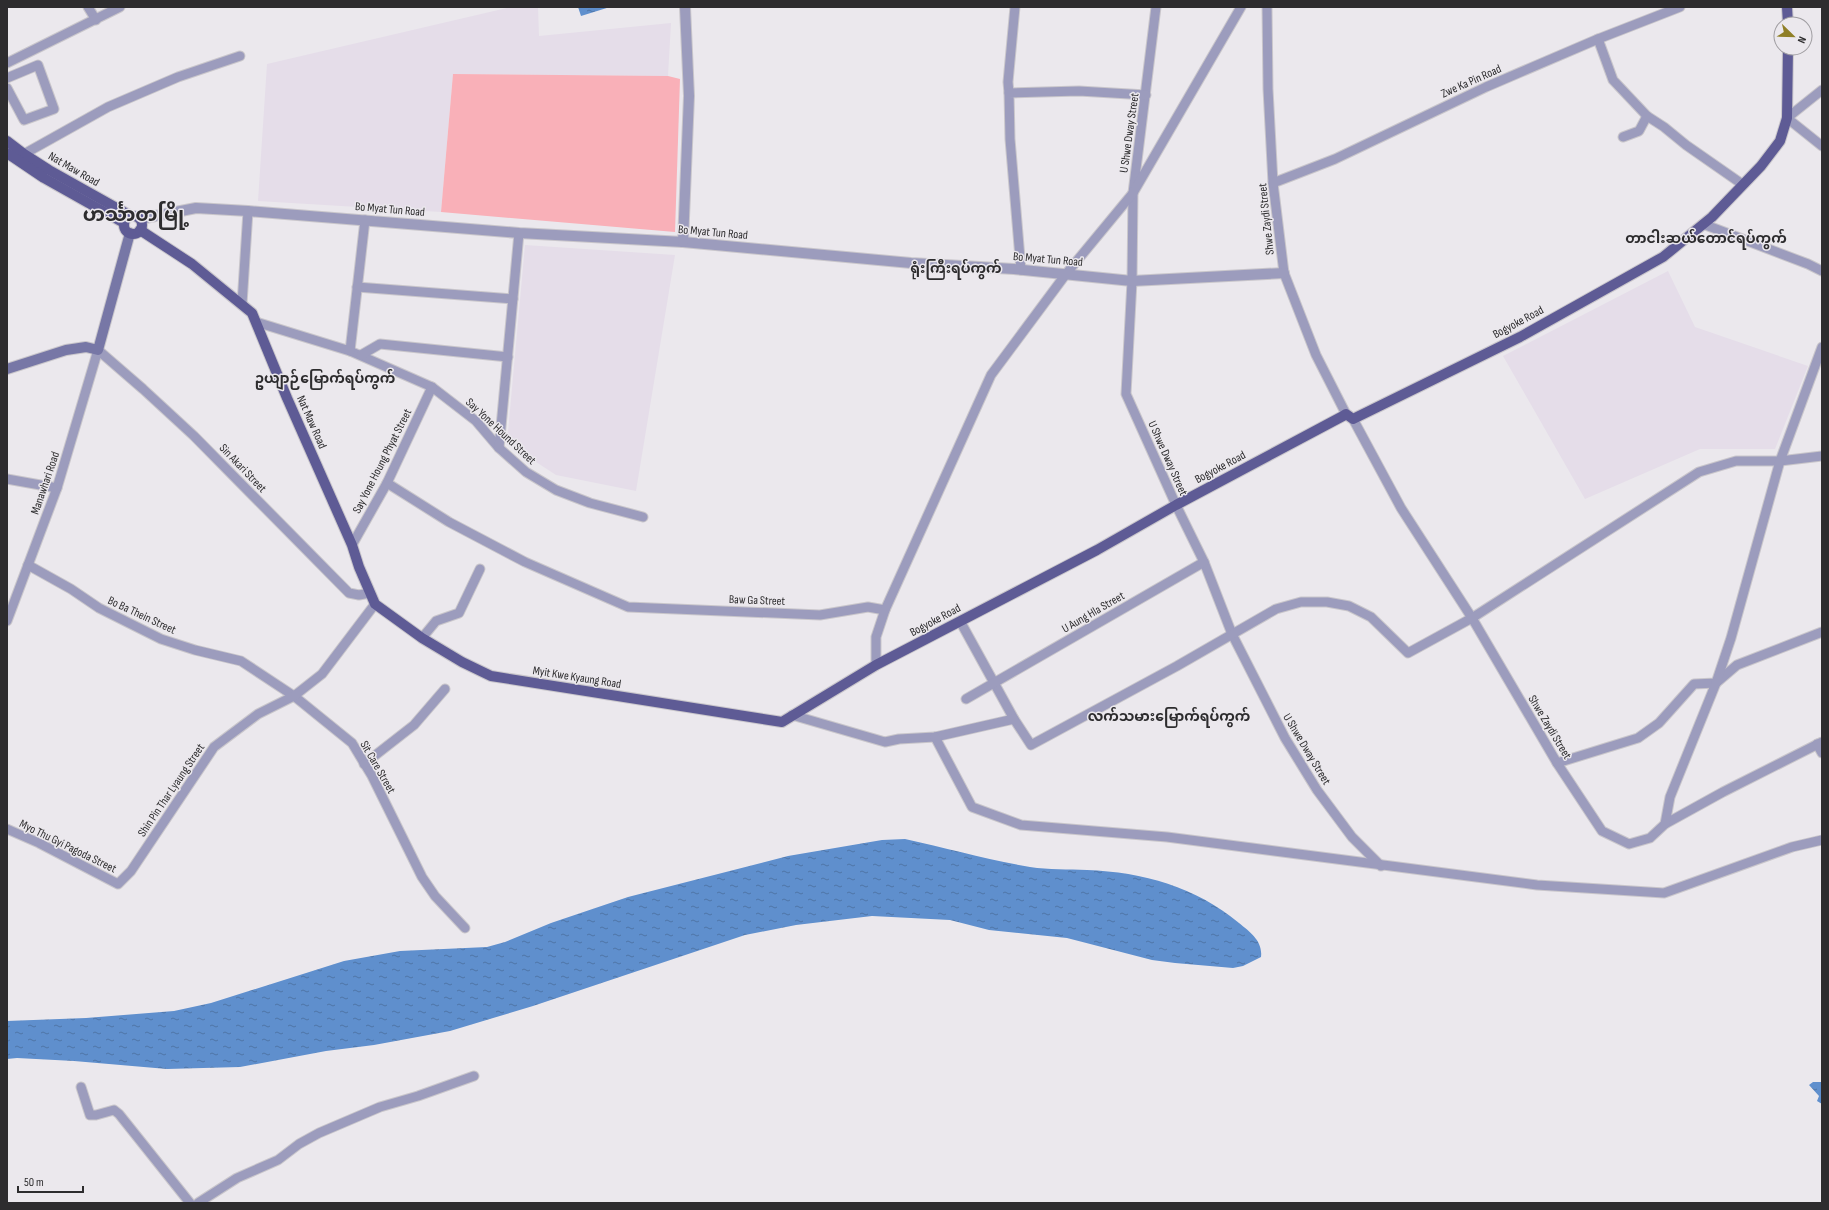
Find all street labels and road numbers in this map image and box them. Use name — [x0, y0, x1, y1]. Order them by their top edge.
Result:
street label: Zwe Ka Pin Road — [1439, 61, 1504, 101]
street label: U Shwe Dway Street — [1116, 92, 1143, 174]
street label: Nat Maw Road — [45, 149, 102, 190]
street label: Shwe Zaydi Street — [1255, 182, 1278, 256]
street label: Bo Myat Tun Road — [354, 199, 426, 220]
street label: Bo Myat Tun Road — [677, 222, 749, 243]
street label: Bo Myat Tun Road — [1012, 249, 1084, 270]
street label: Bogyoke Road — [1490, 303, 1546, 342]
street label: Nat Maw Road — [293, 393, 330, 451]
street label: Say Yone Hound Street — [462, 395, 539, 468]
street label: Say Yone Houng Phyat Street — [350, 406, 415, 516]
street label: U Shwe Dway Street — [1144, 418, 1191, 498]
street label: Sin Akari Street — [216, 441, 270, 496]
street label: Bogyoke Road — [1192, 448, 1248, 487]
street label: Manawhari Road — [28, 450, 63, 517]
street label: U Aung Hla Street — [1059, 588, 1128, 636]
street label: Baw Ga Street — [729, 592, 786, 609]
street label: Bo Ba Thein Street — [105, 593, 179, 638]
street label: Bogyoke Road — [907, 601, 963, 640]
street label: Myit Kwe Kyaung Road — [532, 663, 622, 692]
street label: Shwe Zaydi Street — [1525, 693, 1575, 762]
street label: U Shwe Dway Street — [1279, 711, 1334, 788]
street label: Sit Care Street — [356, 738, 399, 797]
street label: Shin Pin Thar Lyaung Street — [135, 741, 208, 840]
street label: Myo Thu Gyi Pagoda Street — [17, 816, 119, 877]

